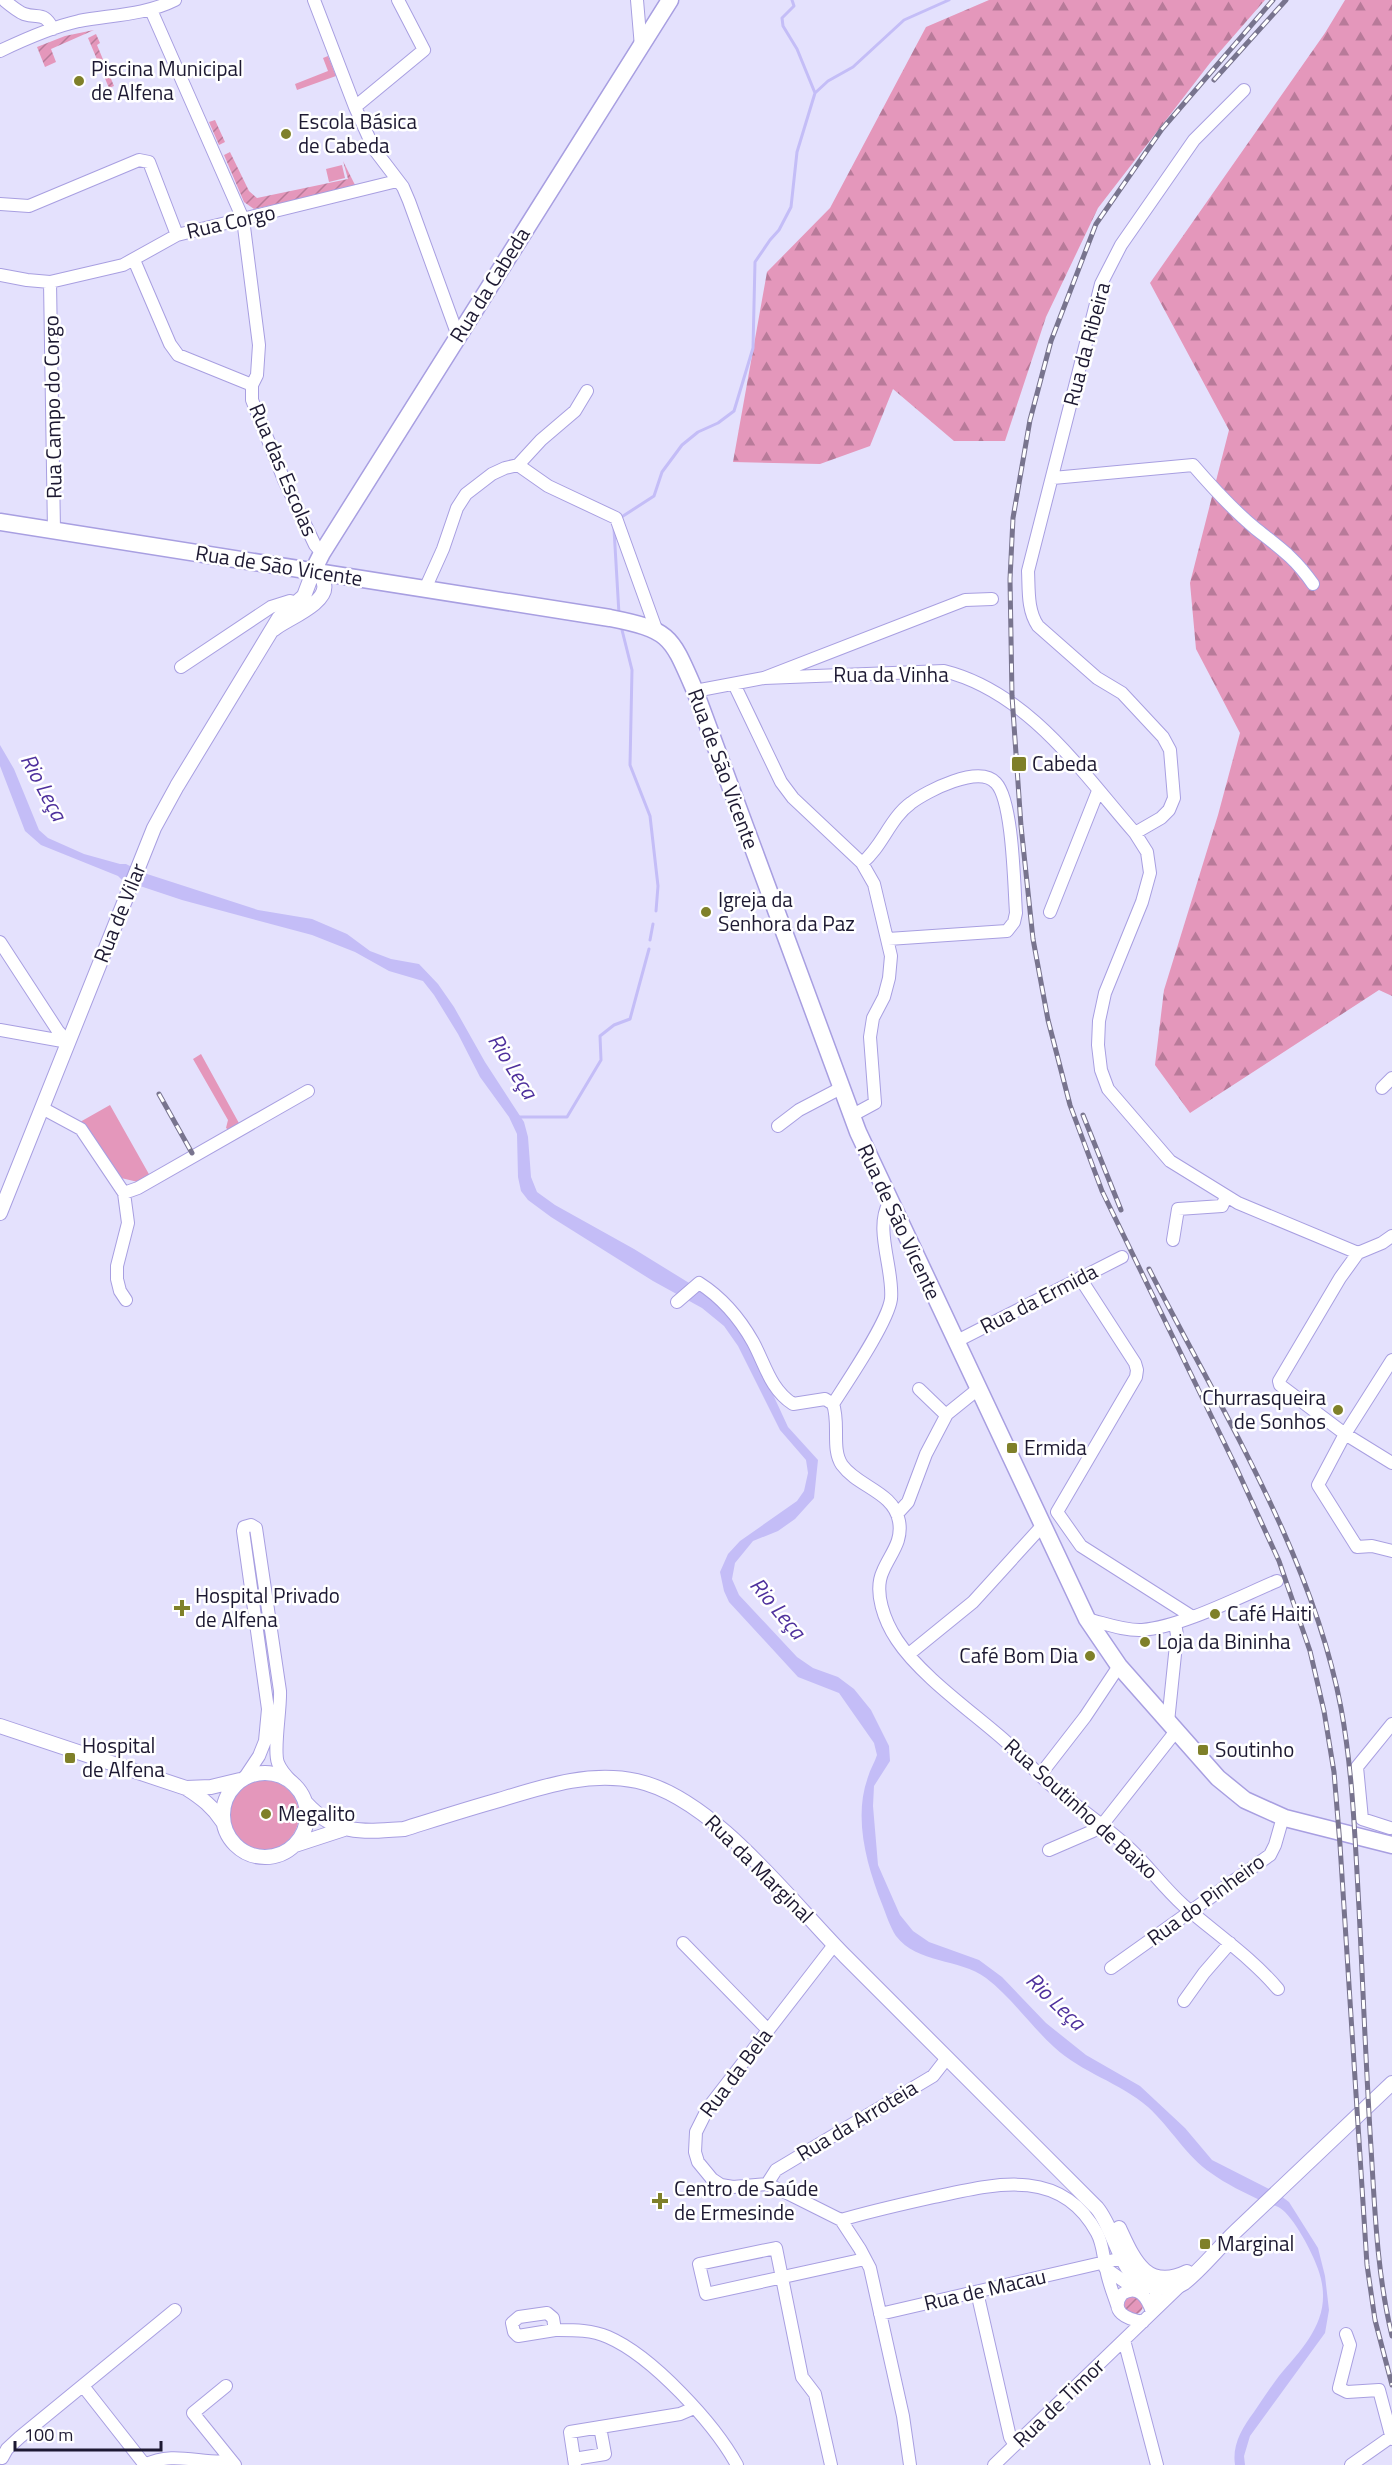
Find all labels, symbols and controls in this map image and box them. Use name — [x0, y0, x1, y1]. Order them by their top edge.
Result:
place label: Piscina Municipal de Alfena — [91, 52, 243, 108]
marker: Piscina Municipal de Alfena — [72, 74, 86, 88]
place label: Escola Básica de Cabeda — [298, 105, 417, 161]
marker: Escola Básica de Cabeda — [279, 127, 293, 141]
street label: Rua Corgo — [183, 195, 278, 247]
street label: Rua da Cabeda — [441, 220, 538, 348]
street label: Rua da Ribeira — [1054, 278, 1118, 409]
street label: Rua Campo do Corgo — [34, 315, 70, 499]
street label: Rua das Escolas — [241, 398, 326, 541]
street label: Rua de São Vicente — [193, 536, 365, 594]
street label: Rua da Vinha — [833, 658, 949, 690]
street label: Rua de São Vicente — [680, 684, 768, 853]
water label: Rio Leça — [12, 747, 77, 828]
place label: Cabeda — [1032, 747, 1098, 779]
marker: Cabeda — [1010, 755, 1028, 773]
street label: Rua de Vilar — [85, 858, 154, 967]
place label: Igreja da Senhora da Paz — [718, 883, 855, 939]
marker: Igreja da Senhora da Paz — [699, 905, 713, 919]
water label: Rio Leça — [480, 1027, 548, 1107]
street label: Rua de São Vicente — [850, 1138, 950, 1305]
street label: Rua da Ermida — [974, 1255, 1103, 1341]
place label: Churrasqueira de Sonhos — [1202, 1381, 1326, 1437]
marker: Churrasqueira de Sonhos — [1331, 1403, 1345, 1417]
place label: Ermida — [1024, 1431, 1087, 1463]
marker: Ermida — [1005, 1441, 1019, 1455]
water label: Rio Leça — [742, 1570, 815, 1648]
place label: Hospital Privado de Alfena — [195, 1579, 340, 1635]
place label: Café Haiti — [1227, 1597, 1312, 1629]
marker: Hospital Privado de Alfena — [173, 1599, 191, 1617]
marker: Café Haiti — [1208, 1607, 1222, 1621]
place label: Loja da Bininha — [1157, 1625, 1291, 1657]
marker: Loja da Bininha — [1138, 1635, 1152, 1649]
place label: Café Bom Dia — [959, 1639, 1078, 1671]
marker: Café Bom Dia — [1083, 1649, 1097, 1663]
place label: Hospital de Alfena — [82, 1729, 165, 1785]
street label: Rua Soutinho de Baixo — [997, 1730, 1166, 1886]
place label: Soutinho — [1215, 1733, 1294, 1765]
marker: Soutinho — [1196, 1743, 1210, 1757]
marker: Hospital de Alfena — [63, 1751, 77, 1765]
place label: Megalito — [278, 1797, 355, 1829]
marker: Megalito — [259, 1807, 273, 1821]
street label: Rua da Marginal — [698, 1807, 821, 1930]
street label: Rua do Pinheiro — [1140, 1845, 1271, 1953]
water label: Rio Leça — [1018, 1964, 1095, 2040]
street label: Rua da Bela — [691, 2021, 780, 2124]
street label: Rua da Arroteia — [790, 2071, 924, 2169]
place label: Centro de Saúde de Ermesinde — [674, 2172, 818, 2228]
marker: Centro de Saúde de Ermesinde — [651, 2192, 669, 2210]
place label: Marginal — [1217, 2227, 1294, 2259]
marker: Marginal — [1198, 2237, 1212, 2251]
street label: Rua de Macau — [921, 2259, 1049, 2319]
street label: Rua de Timor — [1005, 2350, 1112, 2454]
scale bar — [15, 2414, 160, 2452]
text: 100 m — [24, 2421, 73, 2448]

